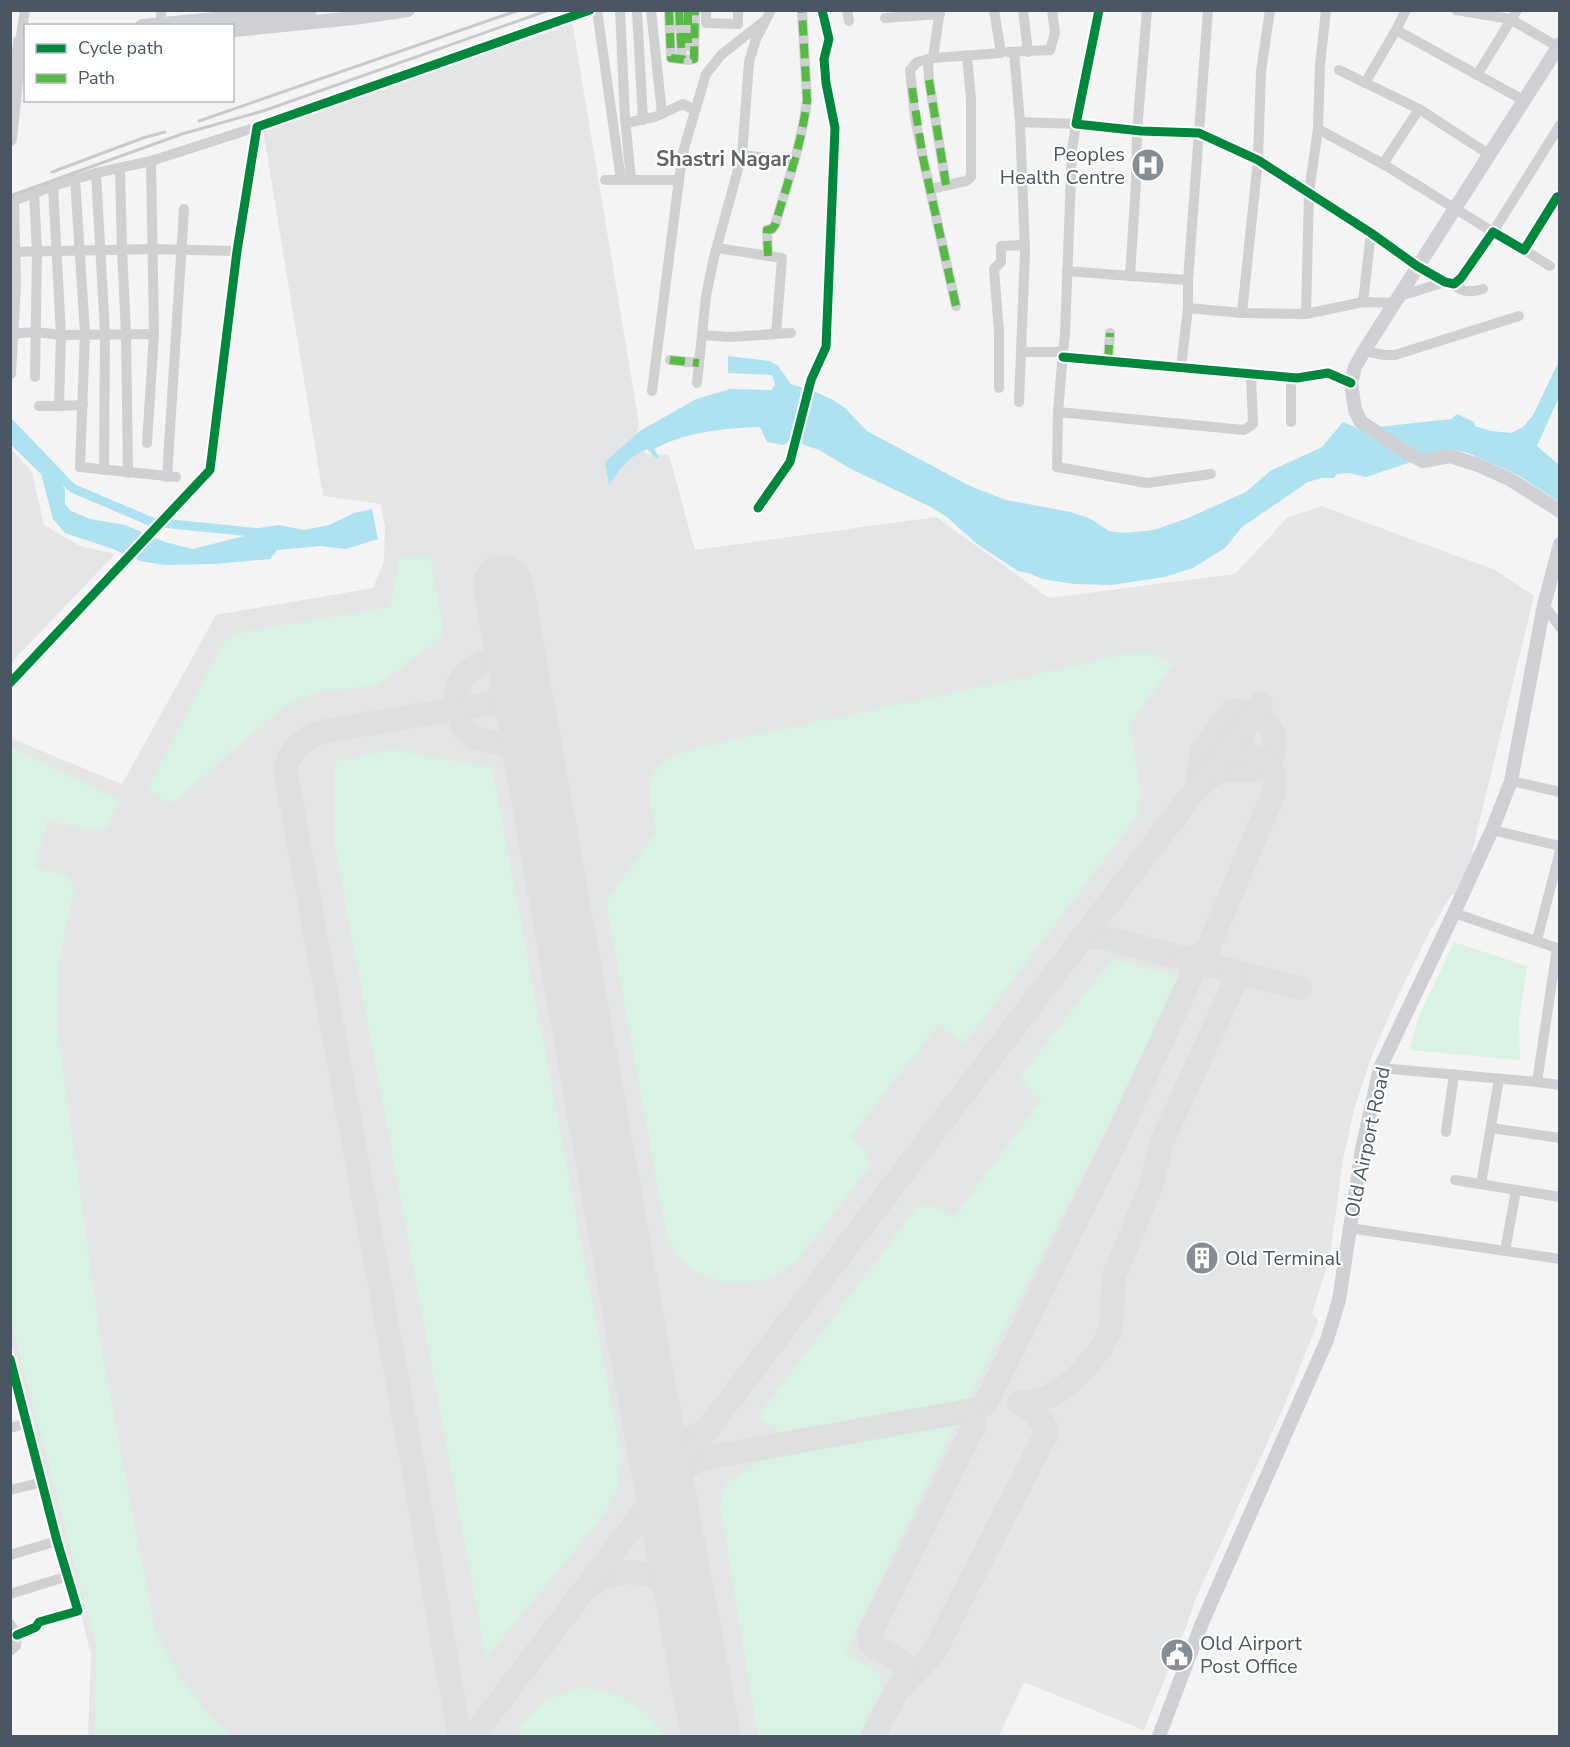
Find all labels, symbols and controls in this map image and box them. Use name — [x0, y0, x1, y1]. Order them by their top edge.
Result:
legend — [24, 24, 234, 102]
text: Cycle path — [78, 36, 163, 60]
text: Path — [78, 66, 115, 90]
place label: Peoples Health Centre — [1000, 141, 1125, 191]
district label: Shastri Nagar — [656, 145, 791, 173]
hospital icon: Peoples Health Centre — [1130, 147, 1166, 183]
street label: Old Airport Road — [1338, 1064, 1397, 1220]
building icon: Old Terminal — [1184, 1240, 1220, 1276]
place label: Old Terminal — [1225, 1245, 1341, 1272]
place label: Old Airport Post Office — [1200, 1630, 1303, 1680]
public building icon: Old Airport Post Office — [1159, 1637, 1195, 1673]

